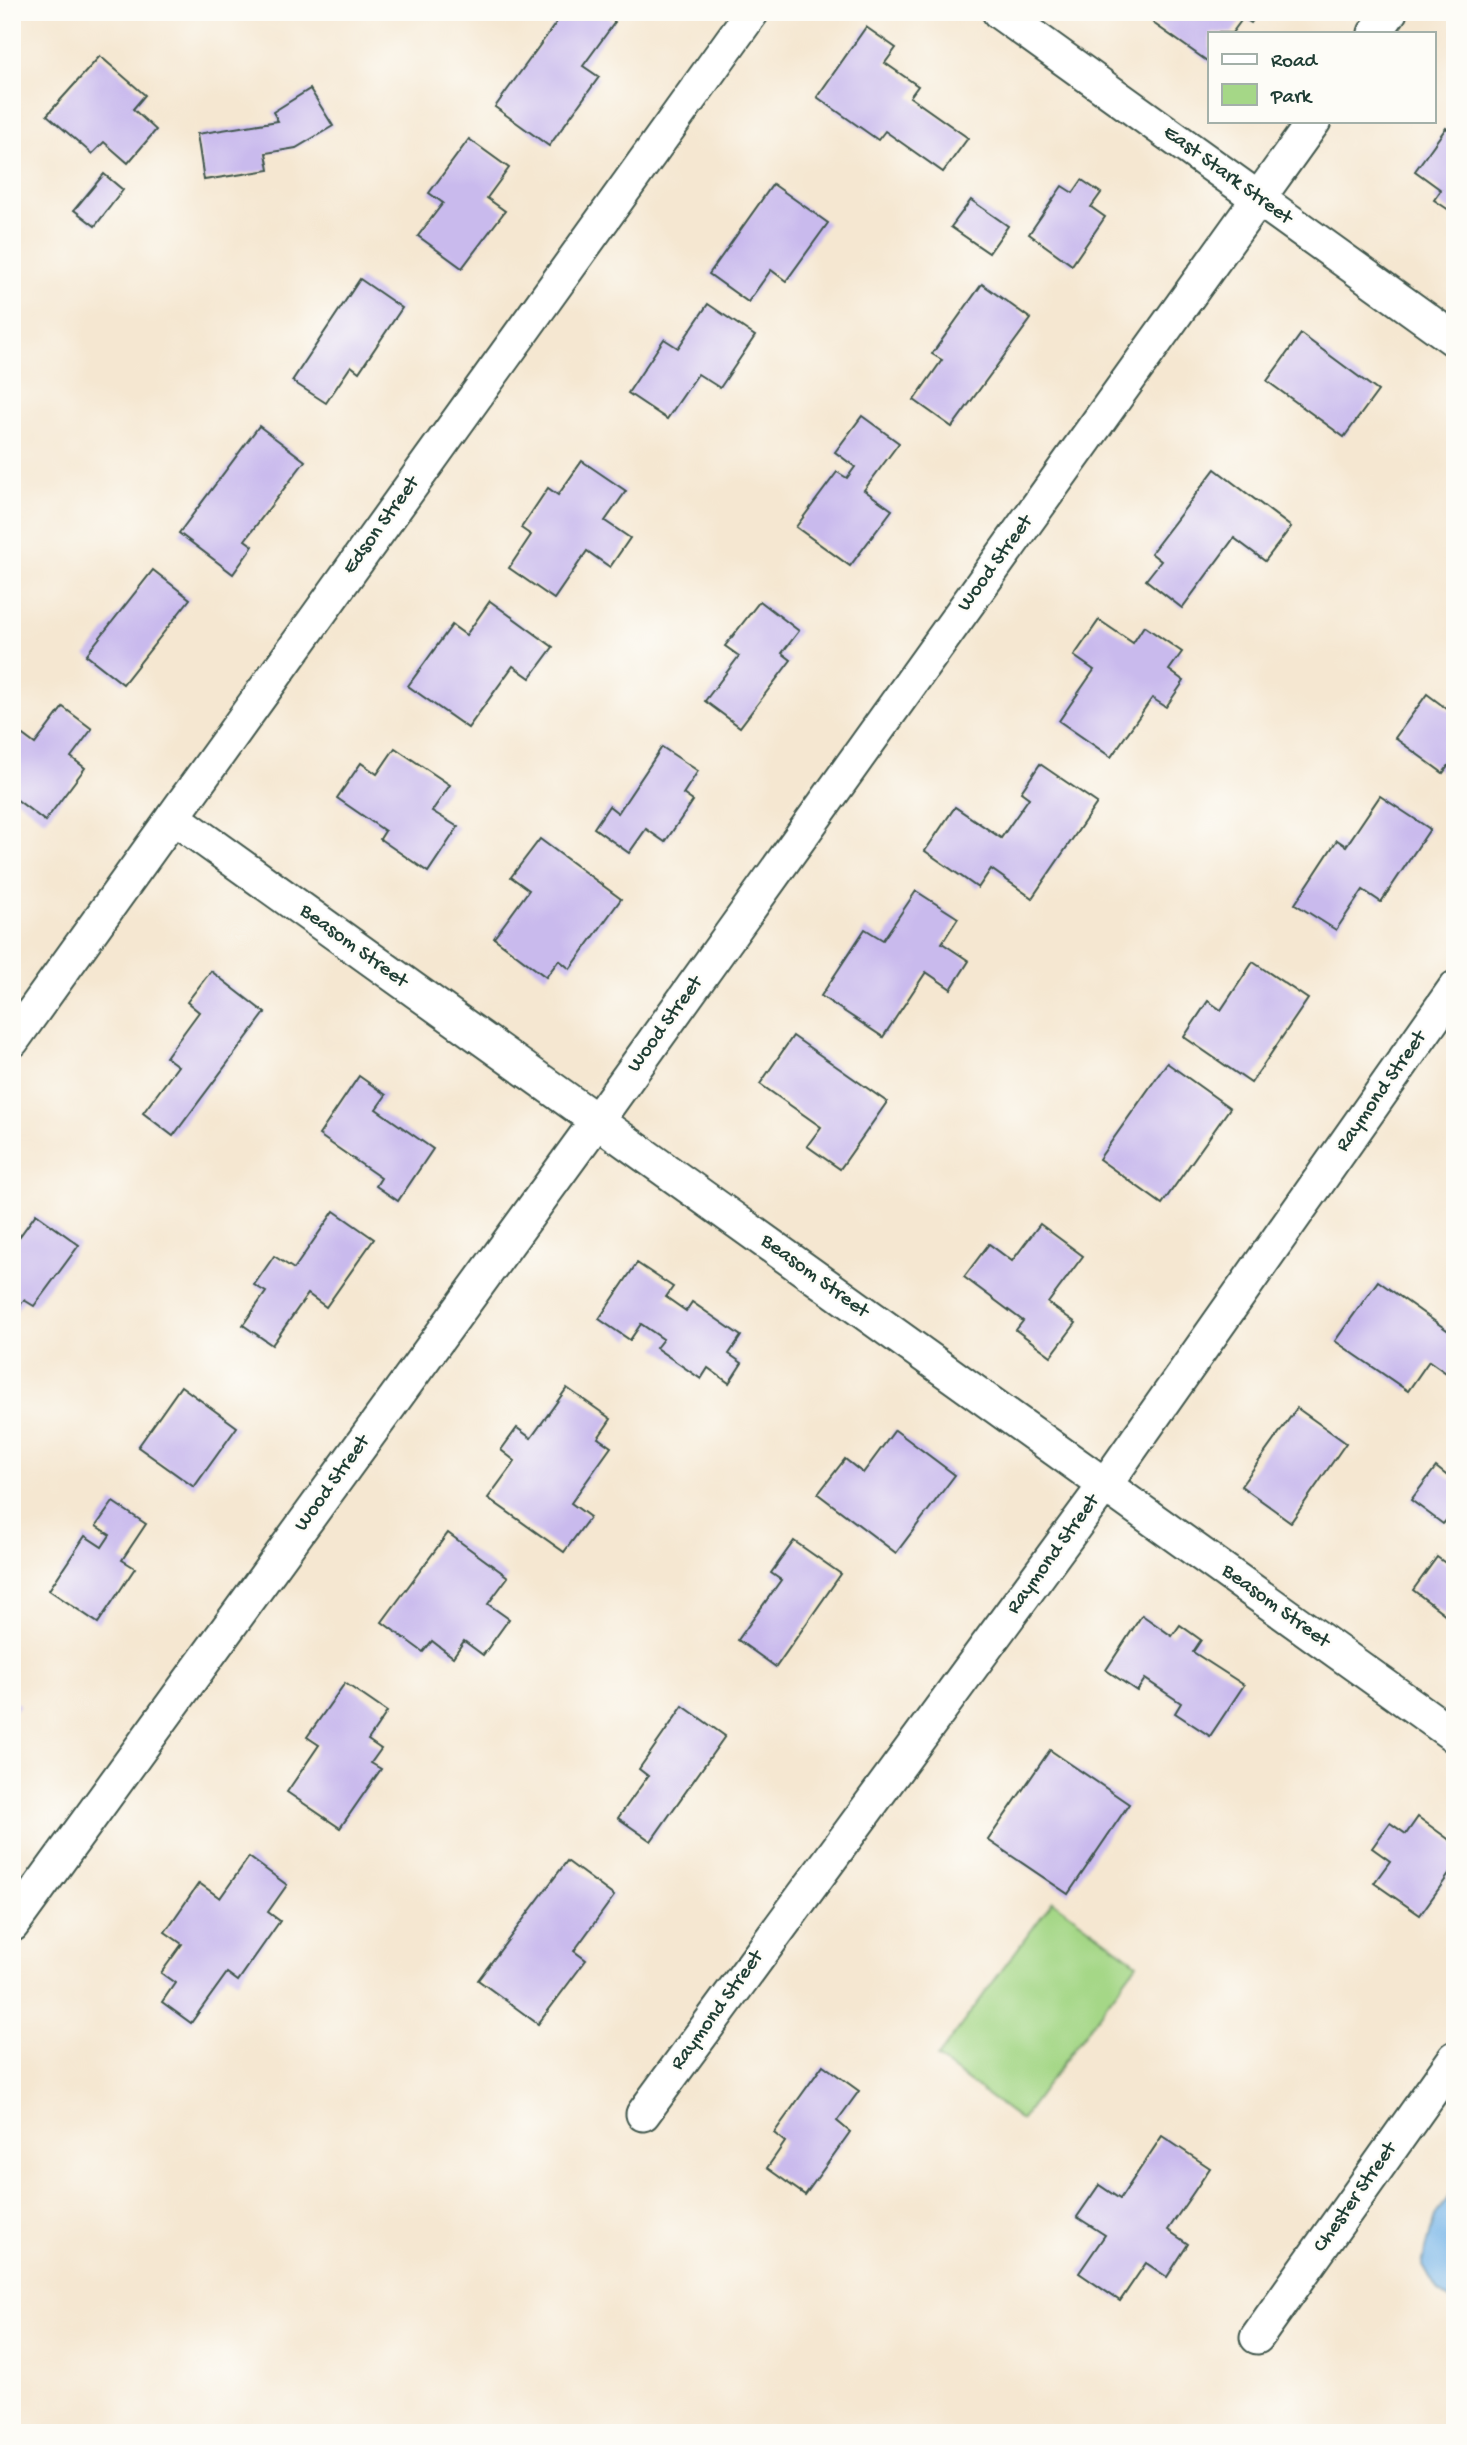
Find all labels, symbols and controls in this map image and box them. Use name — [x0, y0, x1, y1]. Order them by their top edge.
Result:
legend — [1208, 32, 1436, 122]
text: Road — [1271, 50, 1319, 75]
text: Park — [1270, 86, 1314, 111]
street label: East Stark Street — [1157, 121, 1299, 233]
street label: Edson Street — [338, 470, 427, 580]
street label: Wood Street — [953, 509, 1041, 617]
street label: Beasom Street — [293, 899, 414, 996]
street label: Wood Street — [623, 970, 711, 1078]
street label: Raymond Street — [1331, 1025, 1434, 1157]
street label: Beasom Street — [754, 1229, 875, 1326]
street label: Wood Street — [290, 1429, 378, 1537]
street label: Raymond Street — [1002, 1488, 1107, 1620]
street label: Beasom Street — [1215, 1559, 1336, 1656]
street label: Raymond Street — [666, 1944, 771, 2076]
street label: Chester Street — [1309, 2136, 1405, 2258]

